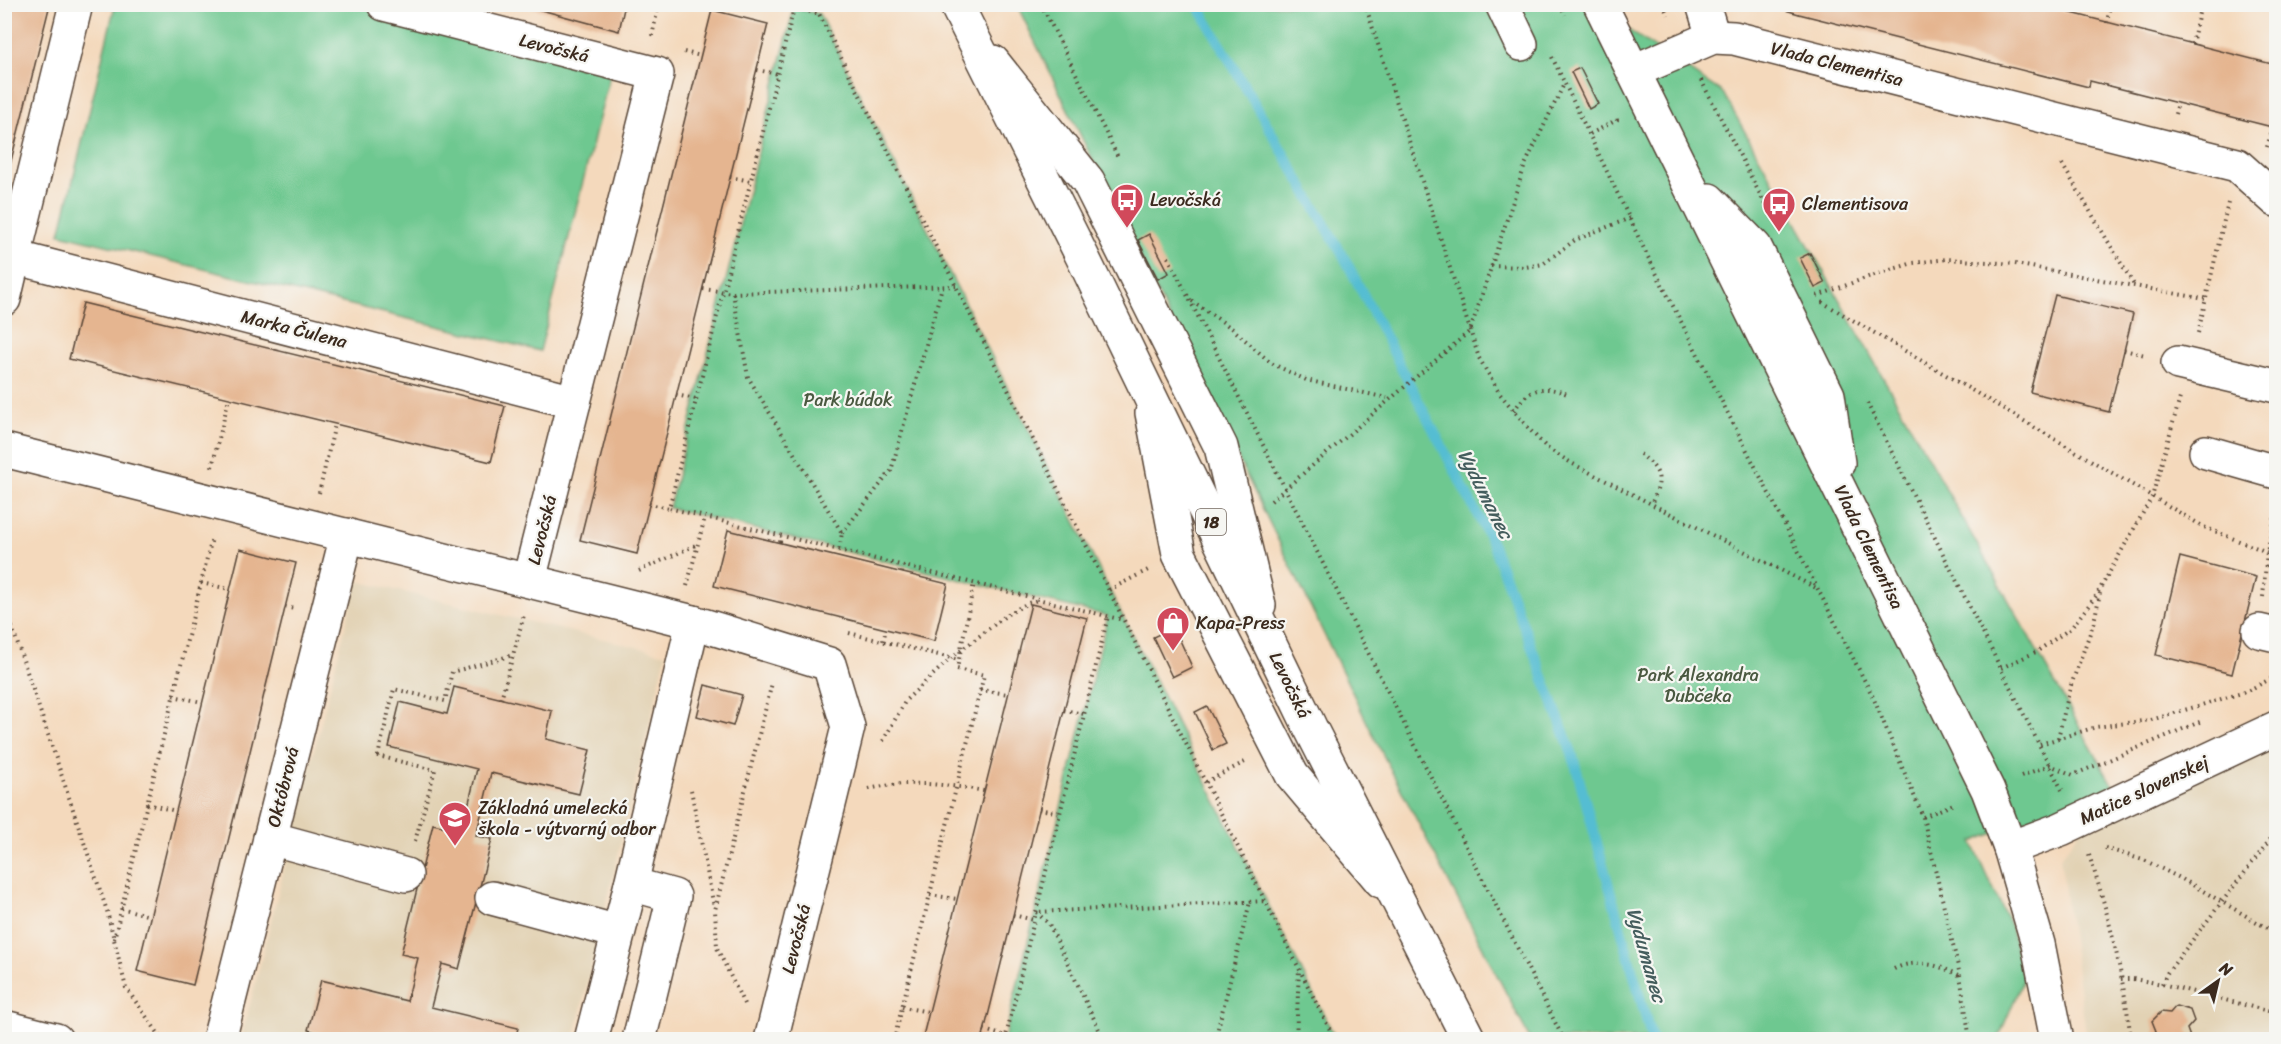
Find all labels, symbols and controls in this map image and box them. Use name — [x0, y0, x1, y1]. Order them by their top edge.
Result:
street label: Levočská — [516, 24, 592, 72]
street label: Vlada Clementisa — [1767, 32, 1907, 96]
bus stop icon: Levočská — [1109, 182, 1145, 229]
place label: Levočská — [1150, 184, 1221, 216]
bus stop icon: Clementisova — [1761, 186, 1797, 233]
place label: Clementisova — [1802, 188, 1909, 220]
street label: Marka Čulena — [238, 300, 351, 358]
park label: Park búdok — [803, 384, 893, 416]
water label: Vydumanec — [1448, 443, 1524, 547]
street label: Vlada Clementisa — [1825, 479, 1913, 615]
street label: Levočská — [518, 492, 566, 568]
road number: 18 — [1196, 509, 1226, 535]
shop icon: Kapa-Press — [1155, 605, 1191, 652]
place label: Kapa-Press — [1196, 607, 1286, 639]
street label: Levočská — [1260, 646, 1320, 724]
park label: Park Alexandra Dubčeka — [1637, 659, 1759, 712]
street label: Októbrová — [258, 743, 308, 831]
street label: Matice slovenskej — [2074, 746, 2215, 834]
place label: Základná umelecká škola - výtvarný odbor — [477, 792, 657, 845]
school or university icon: Základná umelecká škola - výtvarný odbor — [437, 800, 473, 847]
street label: Levočská — [772, 901, 820, 977]
water label: Vydumanec — [1616, 903, 1677, 1009]
north arrow — [2188, 951, 2248, 1011]
text: N — [2213, 953, 2240, 985]

